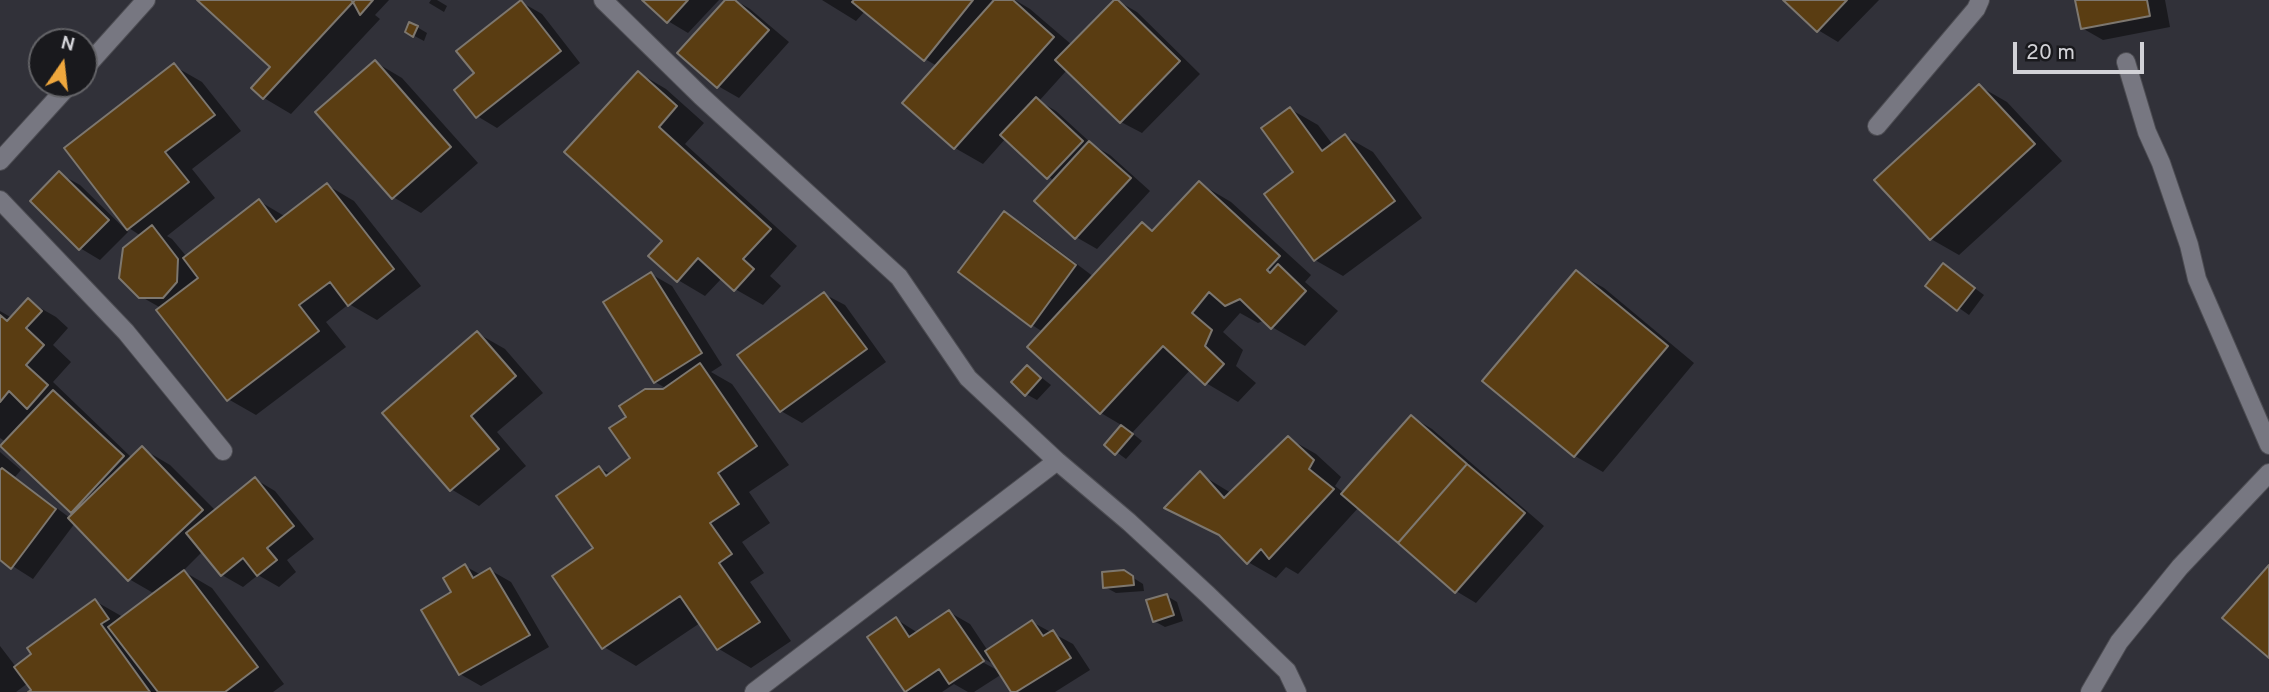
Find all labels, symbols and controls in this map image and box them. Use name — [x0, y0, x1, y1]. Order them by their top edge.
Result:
north arrow — [28, 28, 98, 98]
scale bar — [2017, 28, 2148, 72]
text: N — [58, 31, 77, 58]
text: 20 m — [2026, 40, 2075, 67]

